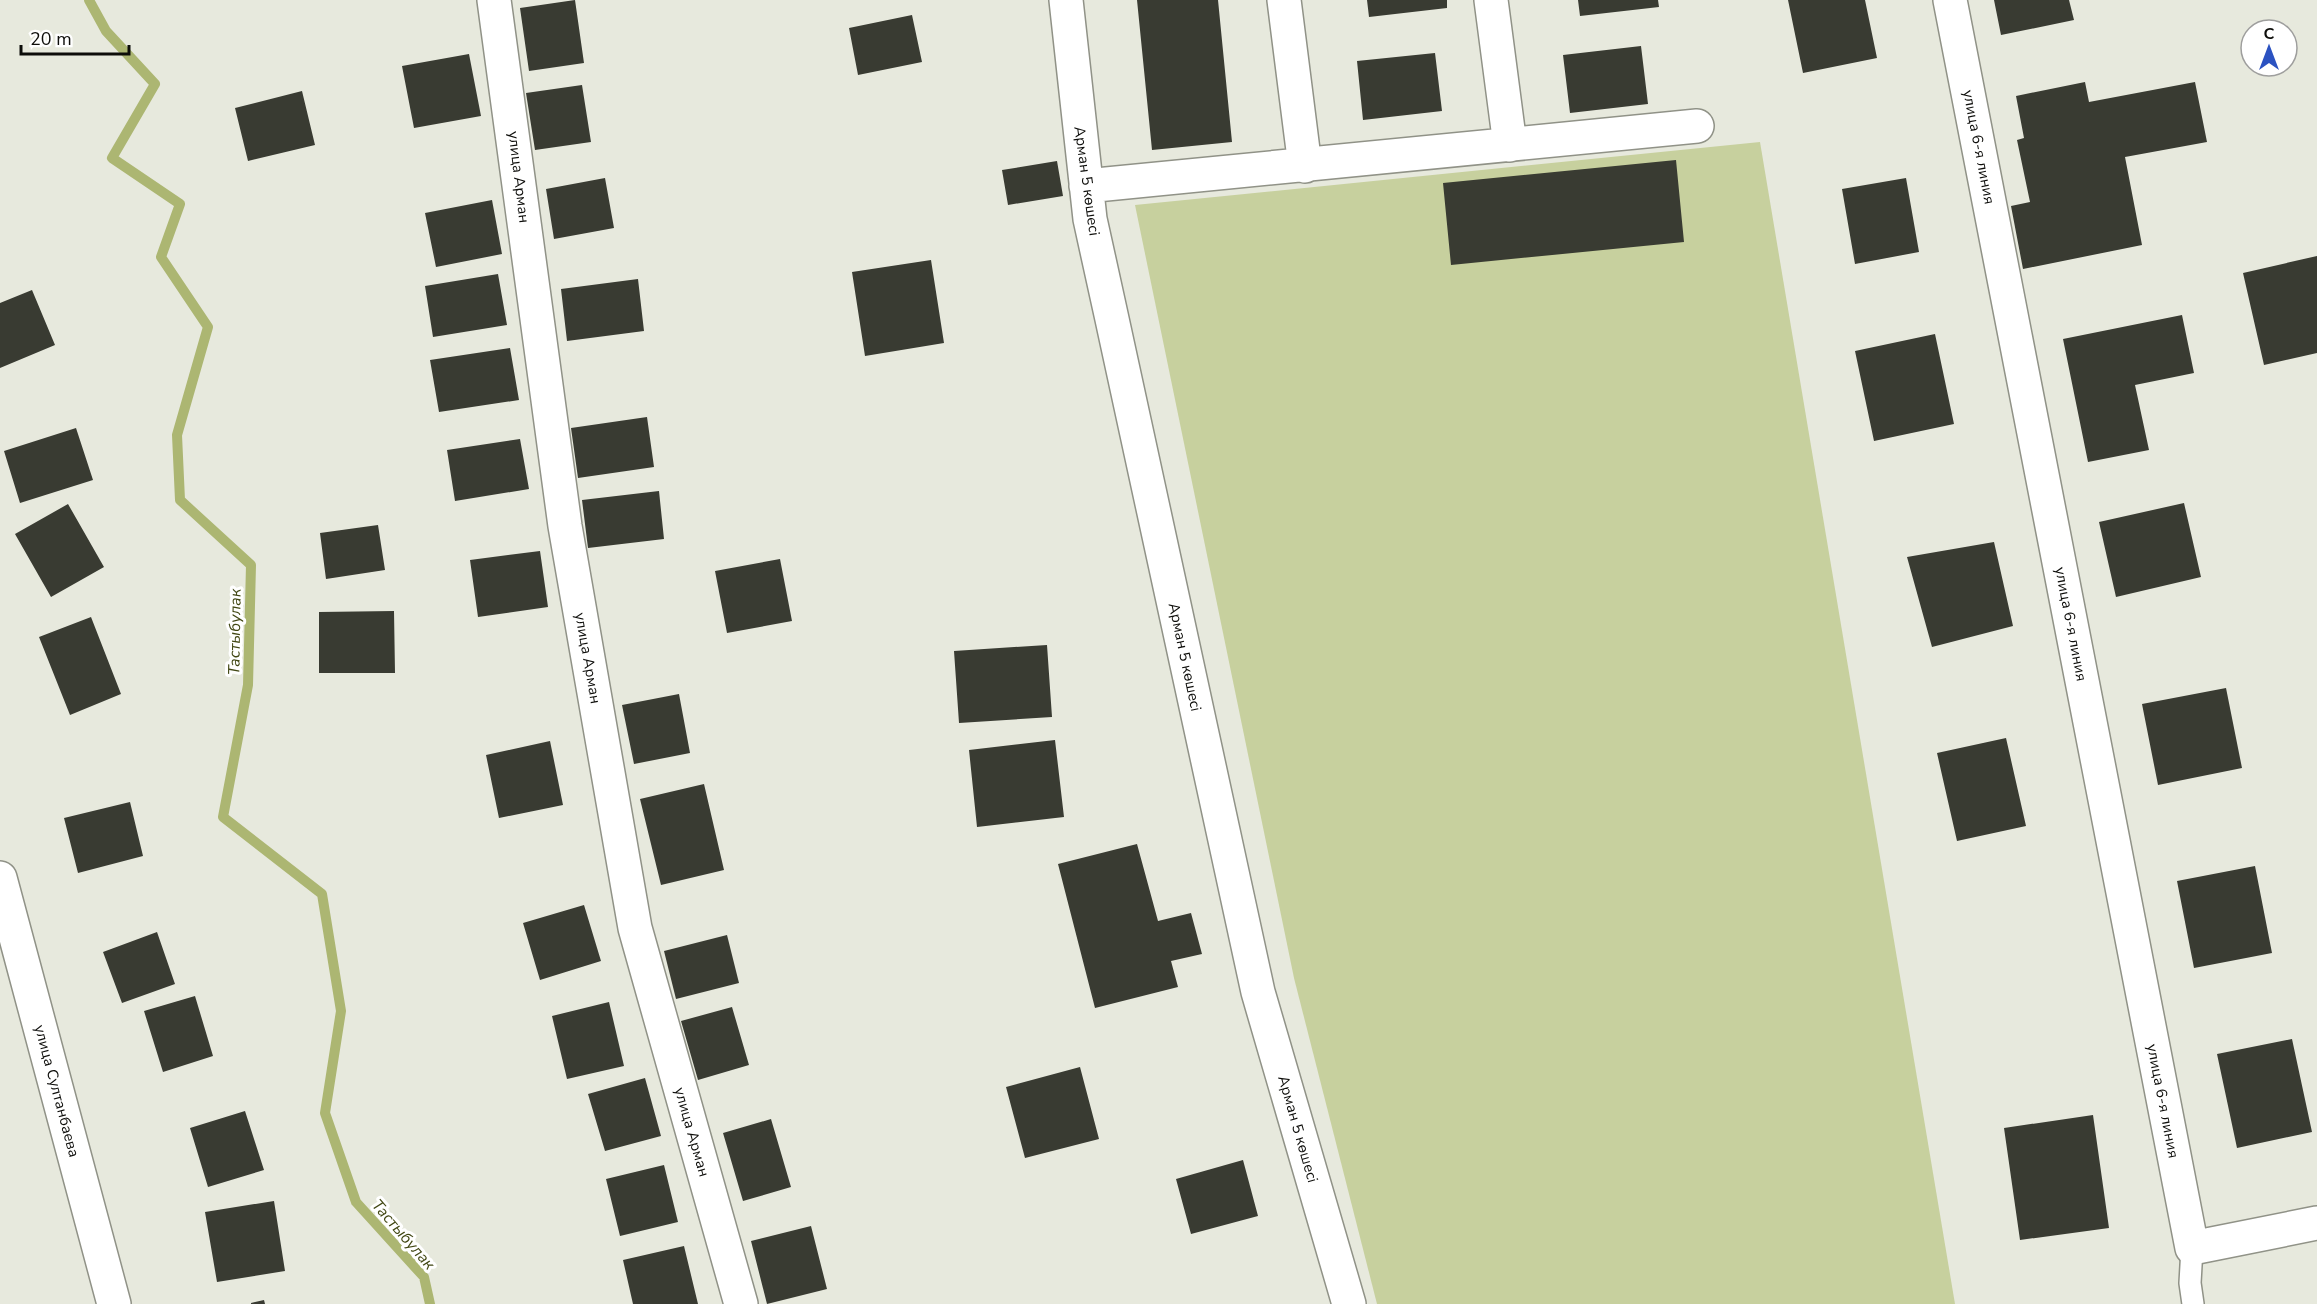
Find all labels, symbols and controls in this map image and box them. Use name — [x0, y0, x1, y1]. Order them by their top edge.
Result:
scale bar — [21, 18, 129, 56]
north arrow — [2239, 18, 2299, 78]
text: С — [2264, 23, 2275, 45]
text: 20 m — [30, 27, 72, 51]
street label: улица 6-я линия — [1958, 88, 2000, 206]
street label: Арман 5 көшесі — [1069, 125, 1105, 237]
street label: улица Арман — [503, 130, 535, 224]
street label: улица 6-я линия — [2050, 565, 2092, 683]
water label: Тастыбулак — [223, 588, 247, 675]
street label: Арман 5 көшесі — [1164, 601, 1206, 713]
street label: улица Арман — [570, 611, 606, 705]
street label: улица Султанбаева — [30, 1023, 84, 1159]
street label: улица 6-я линия — [2142, 1042, 2184, 1160]
street label: Арман 5 көшесі — [1273, 1073, 1323, 1185]
street label: улица Арман — [670, 1085, 714, 1179]
water label: Тастыбулак — [367, 1195, 440, 1275]

